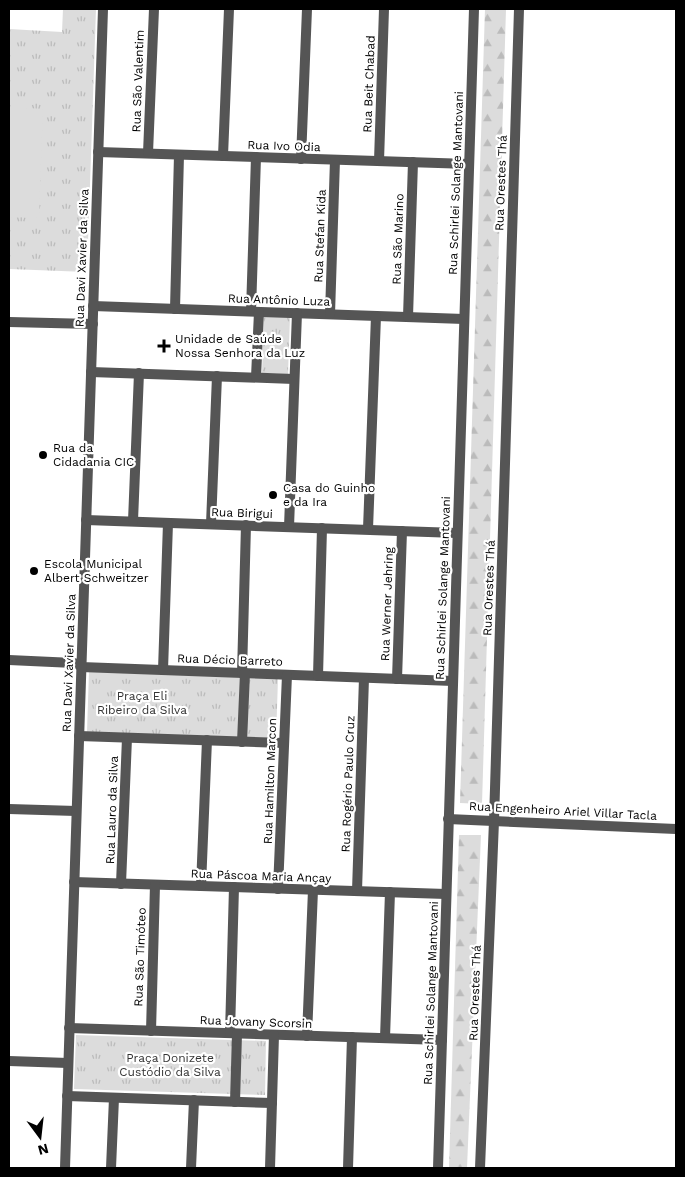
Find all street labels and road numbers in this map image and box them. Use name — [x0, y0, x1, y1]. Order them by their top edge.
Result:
street label: Rua São Valentim — [129, 30, 147, 132]
street label: Rua Beit Chabad — [360, 35, 378, 133]
street label: Rua Schirlei Solange Mantovani — [446, 91, 466, 275]
street label: Rua Orestes Thá — [492, 135, 510, 231]
street label: Rua Ivo Odia — [247, 138, 321, 154]
street label: Rua Davi Xavier da Silva — [73, 188, 91, 327]
street label: Rua Stefan Kida — [311, 189, 329, 283]
street label: Rua São Marino — [389, 193, 407, 285]
street label: Rua Antônio Luza — [228, 291, 331, 309]
street label: Rua Schirlei Solange Mantovani — [433, 496, 453, 680]
street label: Rua Birigui — [211, 505, 273, 521]
street label: Rua Orestes Thá — [480, 540, 498, 636]
street label: Rua Werner Jehring — [378, 546, 396, 661]
street label: Rua Davi Xavier da Silva — [60, 593, 78, 732]
street label: Rua Décio Barreto — [177, 651, 283, 669]
street label: Rua Rogério Paulo Cruz — [339, 715, 357, 853]
street label: Rua Hamilton Marcon — [261, 718, 279, 844]
street label: Rua Lauro da Silva — [103, 755, 121, 864]
street label: Rua Engenheiro Ariel Villar Tacla — [469, 799, 657, 823]
street label: Rua Páscoa Maria Ançay — [190, 867, 332, 885]
street label: Rua Schirlei Solange Mantovani — [421, 901, 441, 1085]
street label: Rua São Timóteo — [131, 907, 149, 1007]
street label: Rua Orestes Thá — [466, 945, 484, 1041]
street label: Rua Jovany Scorsin — [199, 1013, 313, 1031]

